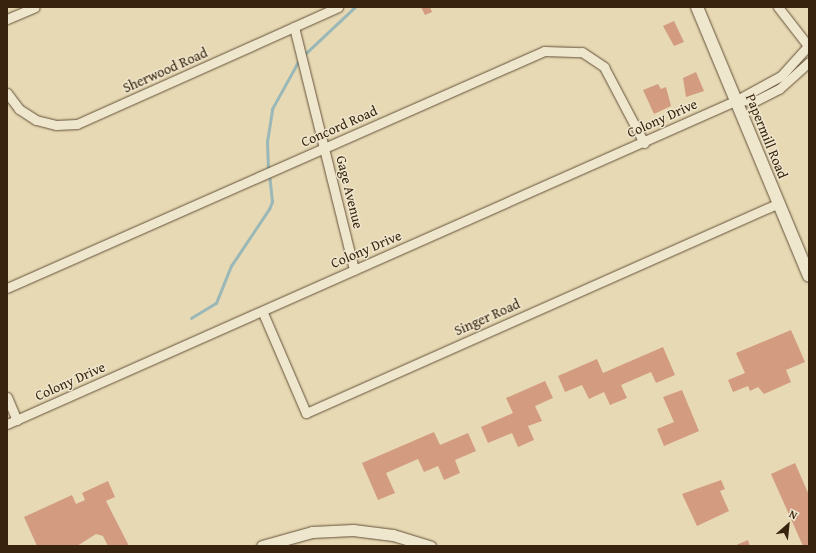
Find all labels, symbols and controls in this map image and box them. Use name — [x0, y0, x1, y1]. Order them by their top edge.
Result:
street label: Sherwood Road — [120, 44, 210, 96]
street label: Papermill Road — [742, 91, 792, 181]
street label: Colony Drive — [624, 95, 700, 141]
street label: Concord Road — [298, 102, 380, 150]
street label: Gage Avenue — [333, 154, 367, 230]
street label: Colony Drive — [328, 227, 404, 271]
street label: Singer Road — [451, 295, 523, 339]
street label: Colony Drive — [32, 358, 108, 404]
north arrow — [768, 505, 808, 545]
text: N — [787, 506, 800, 523]

